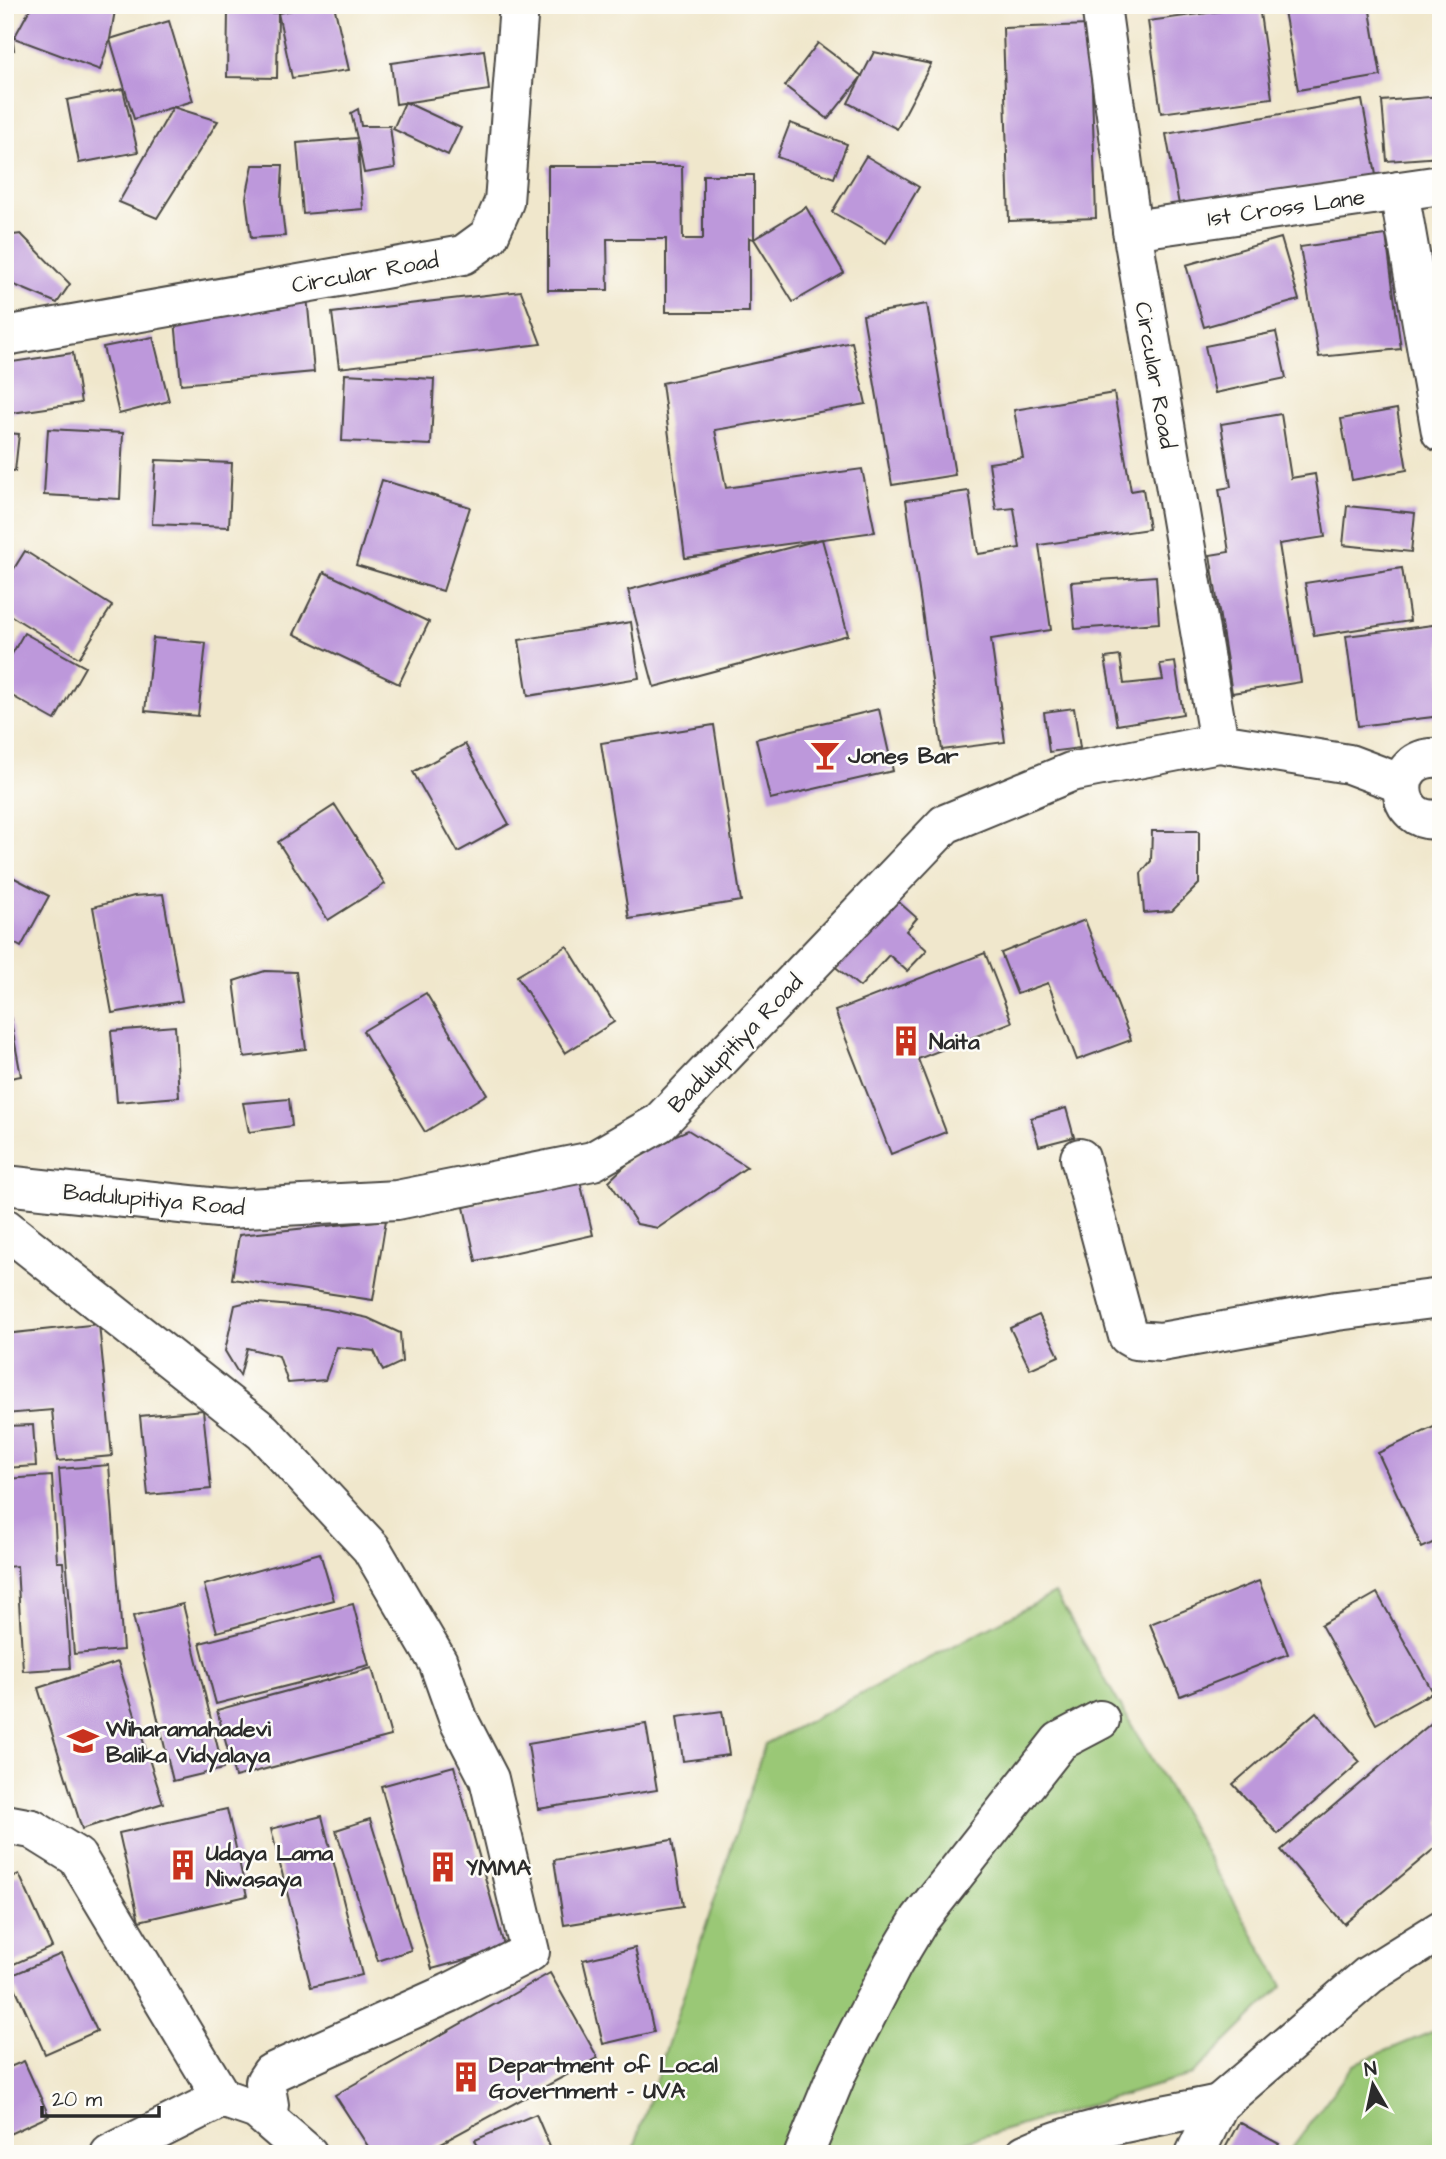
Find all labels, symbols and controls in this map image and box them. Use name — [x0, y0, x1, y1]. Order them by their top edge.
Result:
street label: 1st Cross Lane — [1205, 181, 1367, 235]
street label: Circular Road — [289, 244, 441, 302]
street label: Circular Road — [1126, 299, 1184, 451]
bar icon: Jones Bar — [808, 738, 842, 772]
place label: Jones Bar — [847, 740, 959, 772]
street label: Badulupitiya Road — [661, 967, 811, 1121]
building icon: Naita — [889, 1024, 923, 1058]
place label: Naita — [929, 1026, 980, 1058]
street label: Badulupitiya Road — [62, 1176, 246, 1225]
place label: Wiharamahadevi Balika Vidyalaya — [105, 1713, 271, 1773]
school or university icon: Wiharamahadevi Balika Vidyalaya — [66, 1724, 100, 1758]
place label: Udaya Lama Niwasaya — [206, 1837, 333, 1897]
building icon: Udaya Lama Niwasaya — [166, 1848, 200, 1882]
building icon: YMMA — [426, 1850, 460, 1884]
place label: YMMA — [466, 1852, 531, 1884]
place label: Department of Local Government - UVA — [489, 2049, 718, 2107]
north arrow — [1338, 2050, 1408, 2120]
text: N — [1363, 2055, 1379, 2084]
building icon: Department of Local Government - UVA — [449, 2060, 483, 2094]
scale bar — [42, 2075, 159, 2119]
text: 20 m — [52, 2085, 103, 2114]

